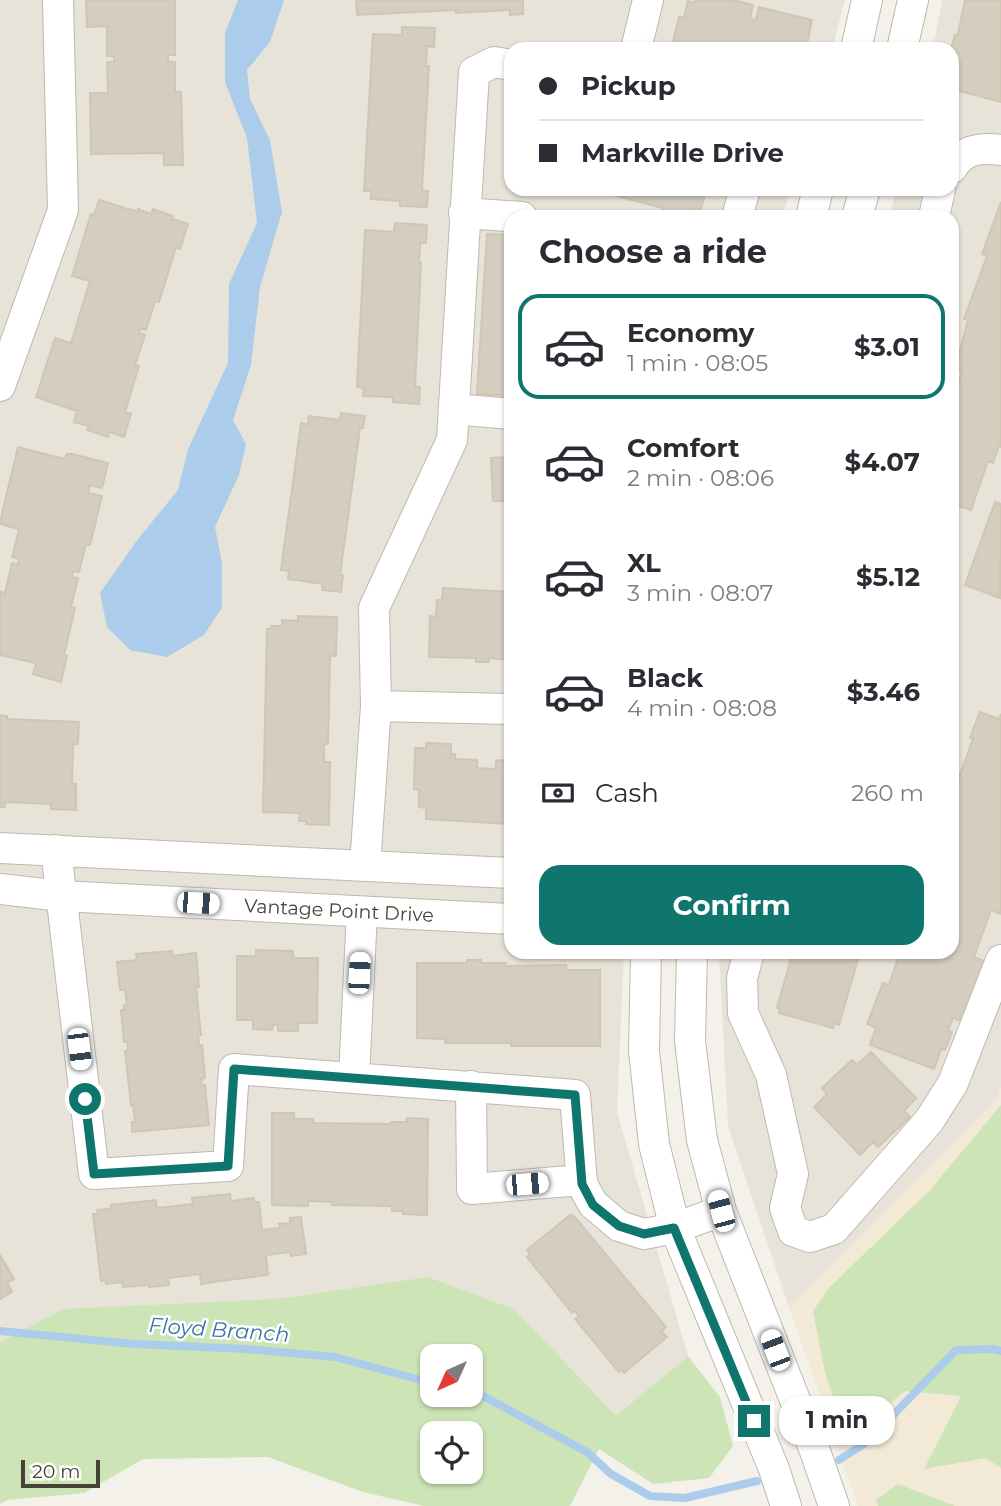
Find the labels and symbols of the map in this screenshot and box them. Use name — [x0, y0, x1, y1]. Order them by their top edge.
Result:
car — [177, 891, 220, 915]
street label: Vantage Point Drive — [243, 894, 434, 927]
car — [348, 951, 371, 995]
car — [67, 1027, 92, 1071]
route start — [69, 1083, 101, 1115]
car — [506, 1172, 549, 1196]
car — [706, 1188, 737, 1234]
water label: Floyd Branch — [148, 1312, 290, 1347]
car — [758, 1327, 793, 1373]
north arrow — [420, 1344, 483, 1407]
callout: 1 min — [778, 1396, 894, 1446]
route end — [738, 1405, 770, 1437]
scale bar — [21, 1457, 100, 1489]

